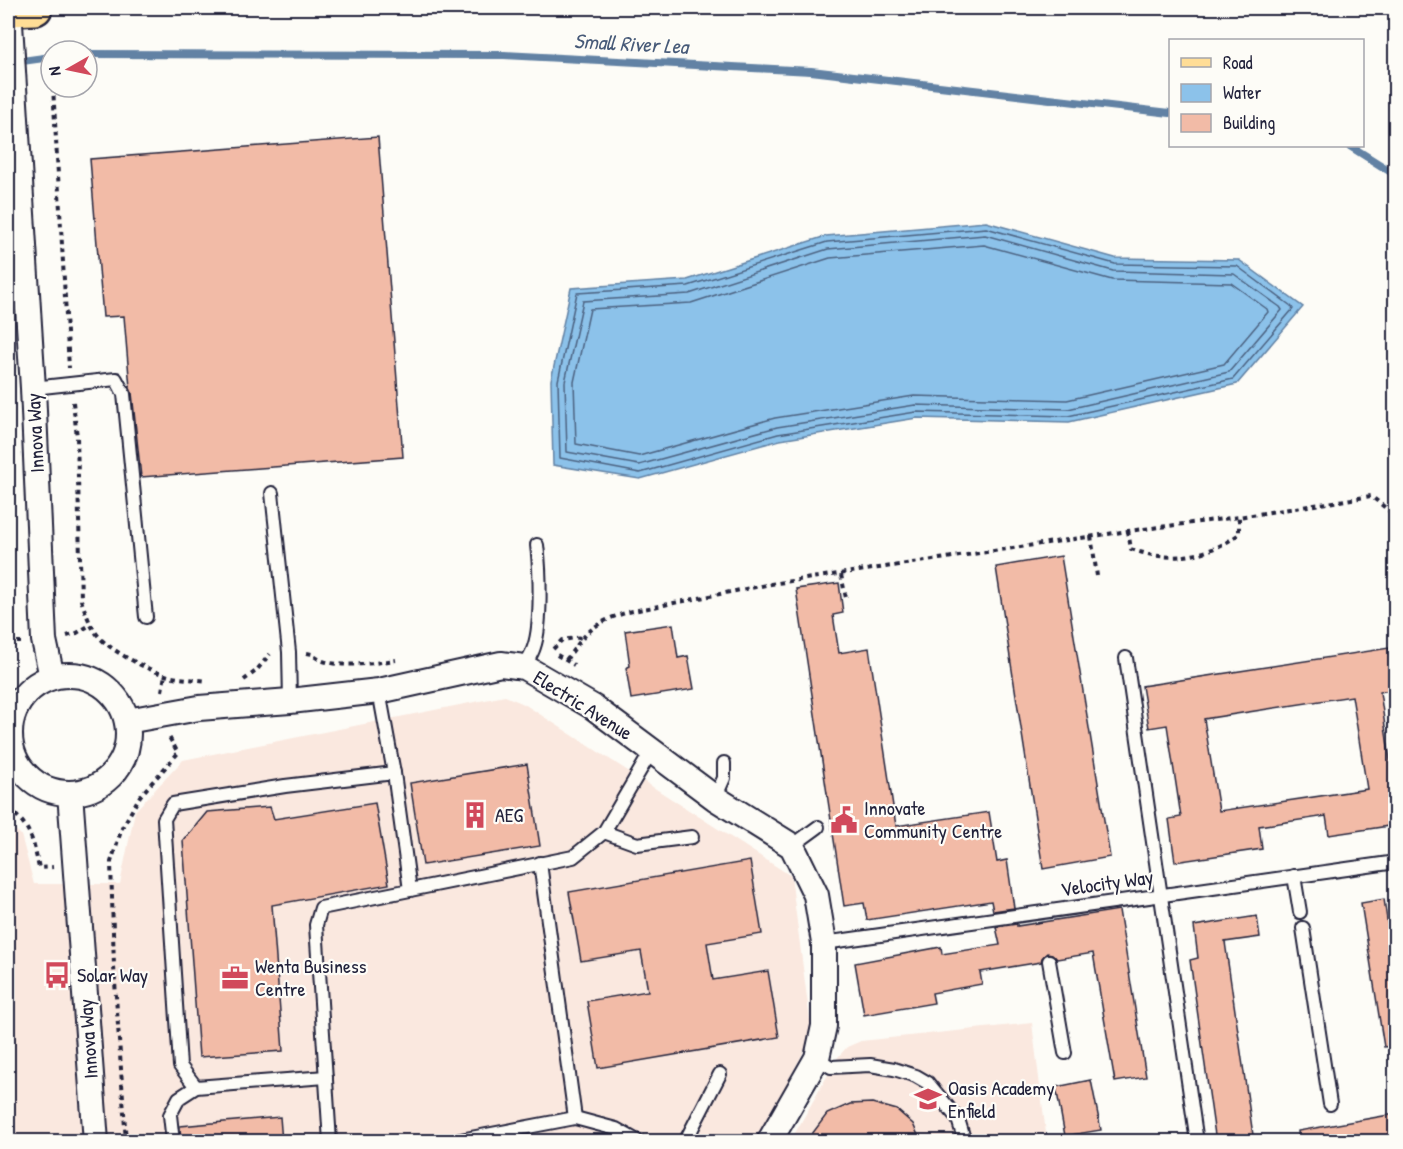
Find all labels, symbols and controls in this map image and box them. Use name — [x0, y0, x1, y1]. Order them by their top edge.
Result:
water label: Small River Lea — [573, 26, 692, 61]
north arrow — [39, 39, 99, 99]
legend — [1169, 39, 1364, 147]
text: Road — [1223, 50, 1253, 75]
text: N — [43, 65, 66, 77]
text: Water — [1223, 80, 1261, 105]
text: Building — [1223, 110, 1275, 135]
street label: Innova Way — [19, 392, 50, 474]
street label: Electric Avenue — [529, 663, 638, 746]
place label: Innovate Community Centre — [864, 794, 1002, 844]
building icon: AEG — [460, 800, 490, 830]
place label: AEG — [495, 801, 524, 828]
public building icon: Innovate Community Centre — [829, 805, 859, 835]
street label: Velocity Way — [1059, 863, 1155, 902]
place label: Wenta Business Centre — [255, 952, 367, 1002]
bus stop icon: Solar Way — [42, 960, 72, 990]
place label: Solar Way — [77, 961, 148, 988]
office icon: Wenta Business Centre — [220, 963, 250, 993]
street label: Innova Way — [71, 998, 104, 1080]
place label: Oasis Academy Enfield — [948, 1074, 1055, 1124]
school or university icon: Oasis Academy Enfield — [913, 1084, 943, 1114]

